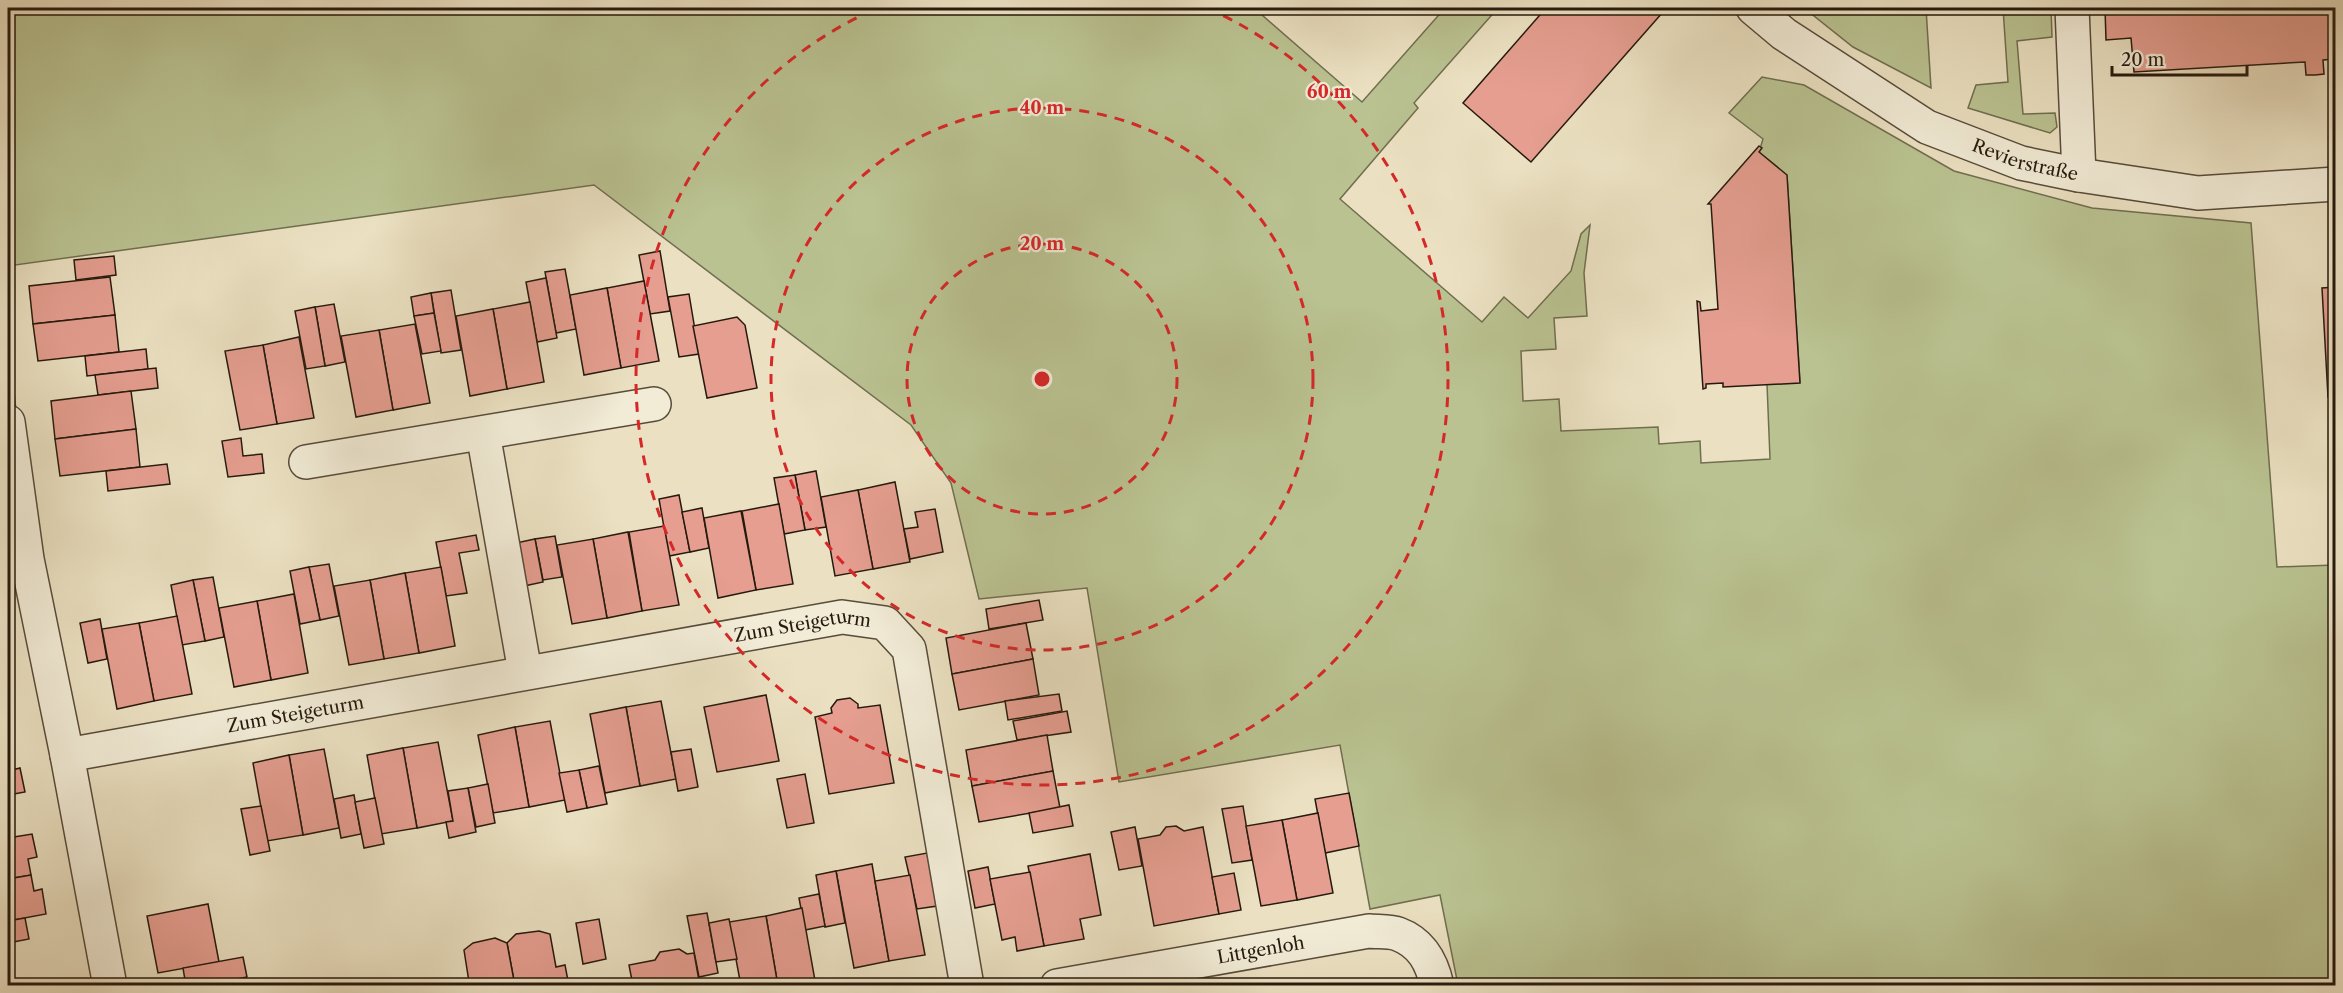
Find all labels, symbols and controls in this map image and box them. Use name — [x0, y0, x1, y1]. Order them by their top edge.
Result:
scale bar — [2112, 39, 2247, 77]
text: 20 m — [2121, 49, 2165, 71]
text: 60 m — [1307, 81, 1351, 103]
text: 40 m — [1020, 97, 1064, 119]
street label: Revierstraße — [1969, 134, 2080, 186]
text: 20 m — [1020, 233, 1064, 255]
centre of rings — [1032, 369, 1052, 389]
street label: Zum Steigeturm — [732, 605, 873, 647]
street label: Zum Steigeturm — [225, 691, 366, 737]
street label: Littgenloh — [1215, 932, 1306, 969]

